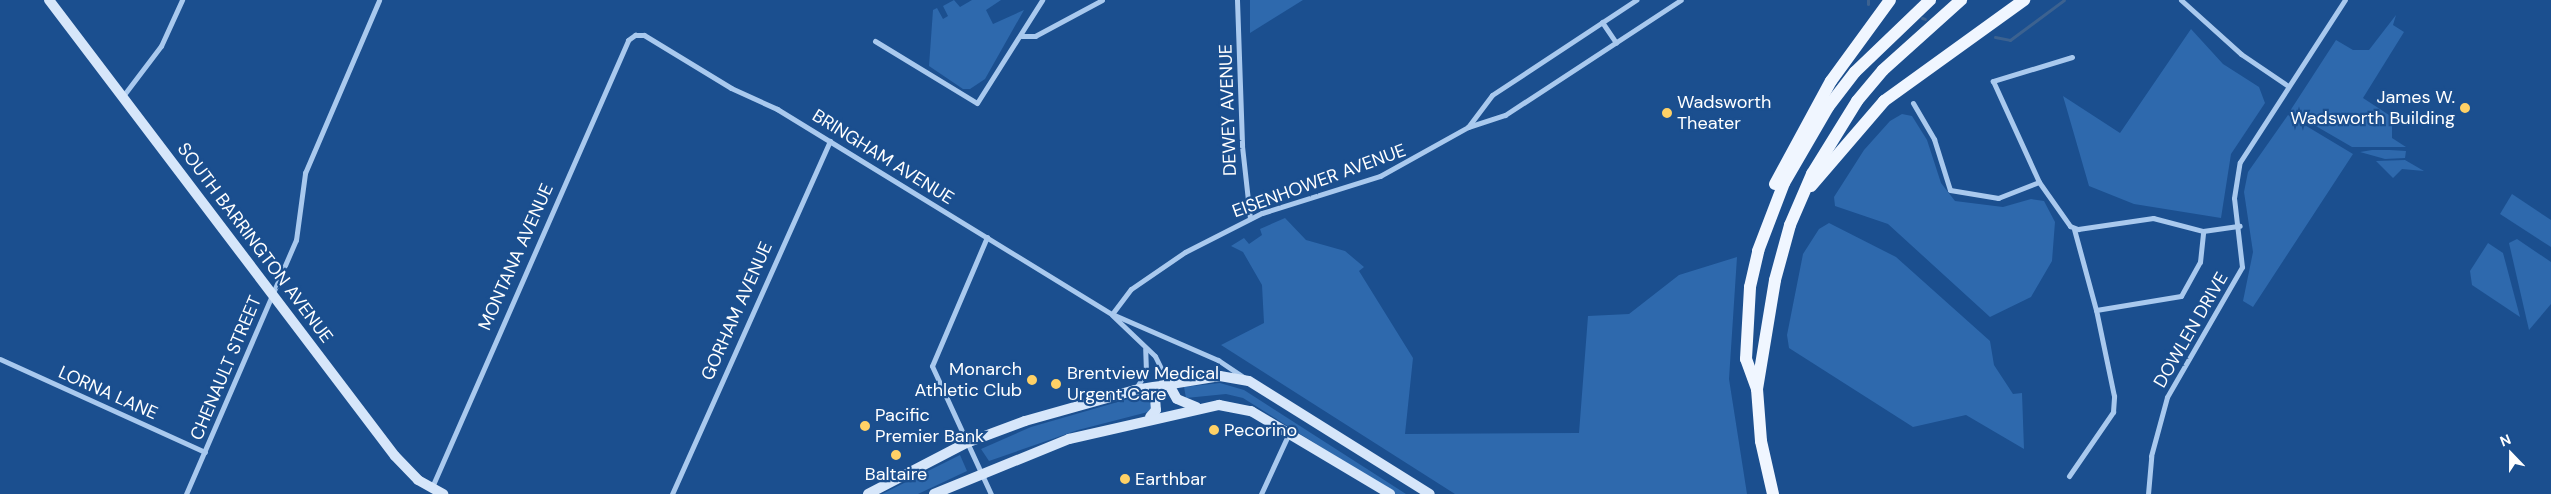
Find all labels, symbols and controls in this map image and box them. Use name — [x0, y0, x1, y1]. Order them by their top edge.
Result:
street label: DEWEY AVENUE — [1215, 44, 1241, 176]
place label: James W. Wadsworth Building — [2290, 87, 2455, 130]
place label: Wadsworth Theater — [1677, 92, 1771, 134]
marker: James W. Wadsworth Building — [2459, 102, 2471, 114]
street label: BRINGHAM AVENUE — [808, 105, 958, 209]
marker: Wadsworth Theater — [1661, 107, 1673, 119]
street label: SOUTH BARRINGTON AVENUE — [173, 139, 337, 347]
street label: EISENHOWER AVENUE — [1229, 140, 1409, 222]
street label: MONTANA AVENUE — [474, 180, 558, 334]
street label: GORHAM AVENUE — [697, 238, 777, 384]
street label: DOWLEN DRIVE — [2149, 268, 2233, 392]
street label: CHENAULT STREET — [186, 293, 266, 443]
place label: Monarch Athletic Club — [915, 359, 1022, 402]
street label: LORNA LANE — [55, 362, 161, 424]
place label: Brentview Medical Urgent Care — [1067, 363, 1219, 406]
marker: Monarch Athletic Club — [1026, 374, 1038, 386]
marker: Brentview Medical Urgent Care — [1049, 377, 1063, 391]
place label: Pacific Premier Bank — [875, 405, 984, 448]
place label: Pecorino — [1224, 419, 1297, 441]
marker: Pacific Premier Bank — [859, 420, 871, 432]
marker: Pecorino — [1208, 424, 1220, 436]
north arrow — [2486, 429, 2536, 479]
text: N — [2497, 430, 2513, 450]
marker: Baltaire — [890, 449, 902, 461]
place label: Baltaire — [865, 463, 927, 485]
place label: Earthbar — [1135, 468, 1207, 490]
marker: Earthbar — [1119, 473, 1131, 485]

